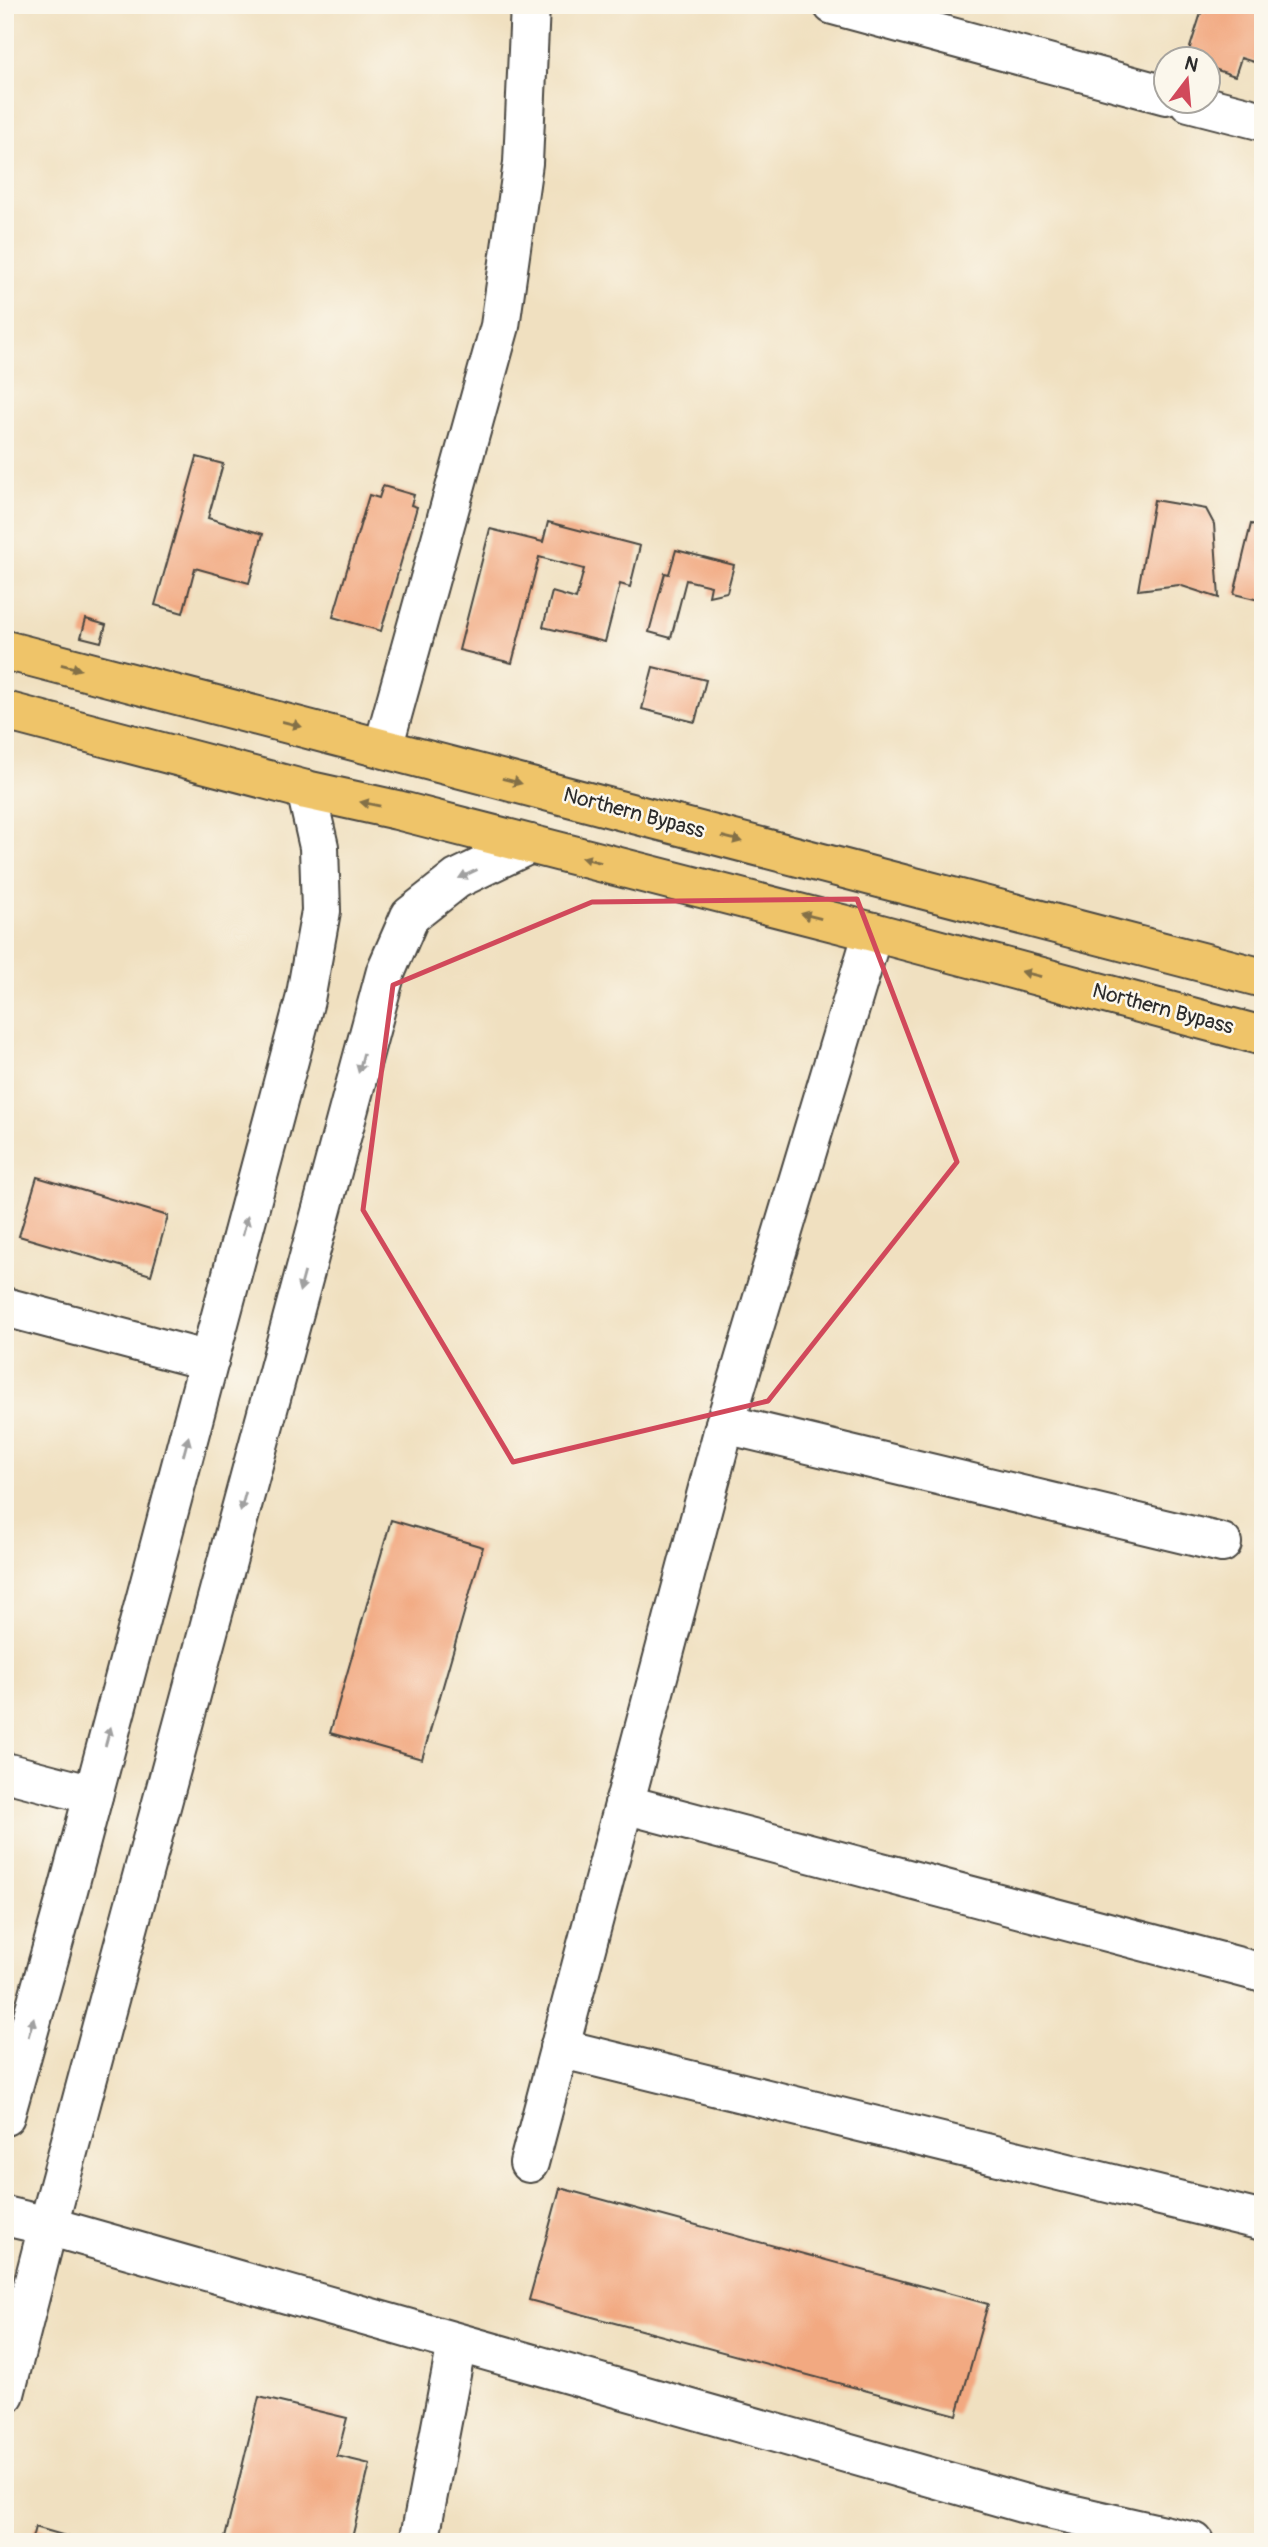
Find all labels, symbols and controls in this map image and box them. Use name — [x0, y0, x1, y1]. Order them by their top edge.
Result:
north arrow — [1152, 46, 1222, 116]
text: N — [1182, 51, 1201, 78]
one-way arrow — [60, 662, 82, 673]
one-way arrow — [281, 719, 303, 730]
one-way arrow — [501, 776, 523, 787]
street label: Northern Bypass — [561, 781, 708, 845]
one-way arrow — [359, 799, 381, 810]
one-way arrow — [721, 834, 743, 845]
one-way arrow — [580, 854, 602, 865]
one-way arrow — [458, 868, 478, 879]
one-way arrow — [800, 910, 822, 921]
one-way arrow — [1020, 968, 1042, 979]
street label: Northern Bypass — [1090, 977, 1237, 1041]
one-way arrow — [355, 1052, 366, 1074]
one-way arrow — [240, 1215, 251, 1237]
one-way arrow — [296, 1272, 307, 1294]
one-way arrow — [182, 1435, 192, 1456]
one-way arrow — [237, 1491, 248, 1513]
one-way arrow — [104, 1725, 114, 1746]
one-way arrow — [26, 2016, 36, 2037]

